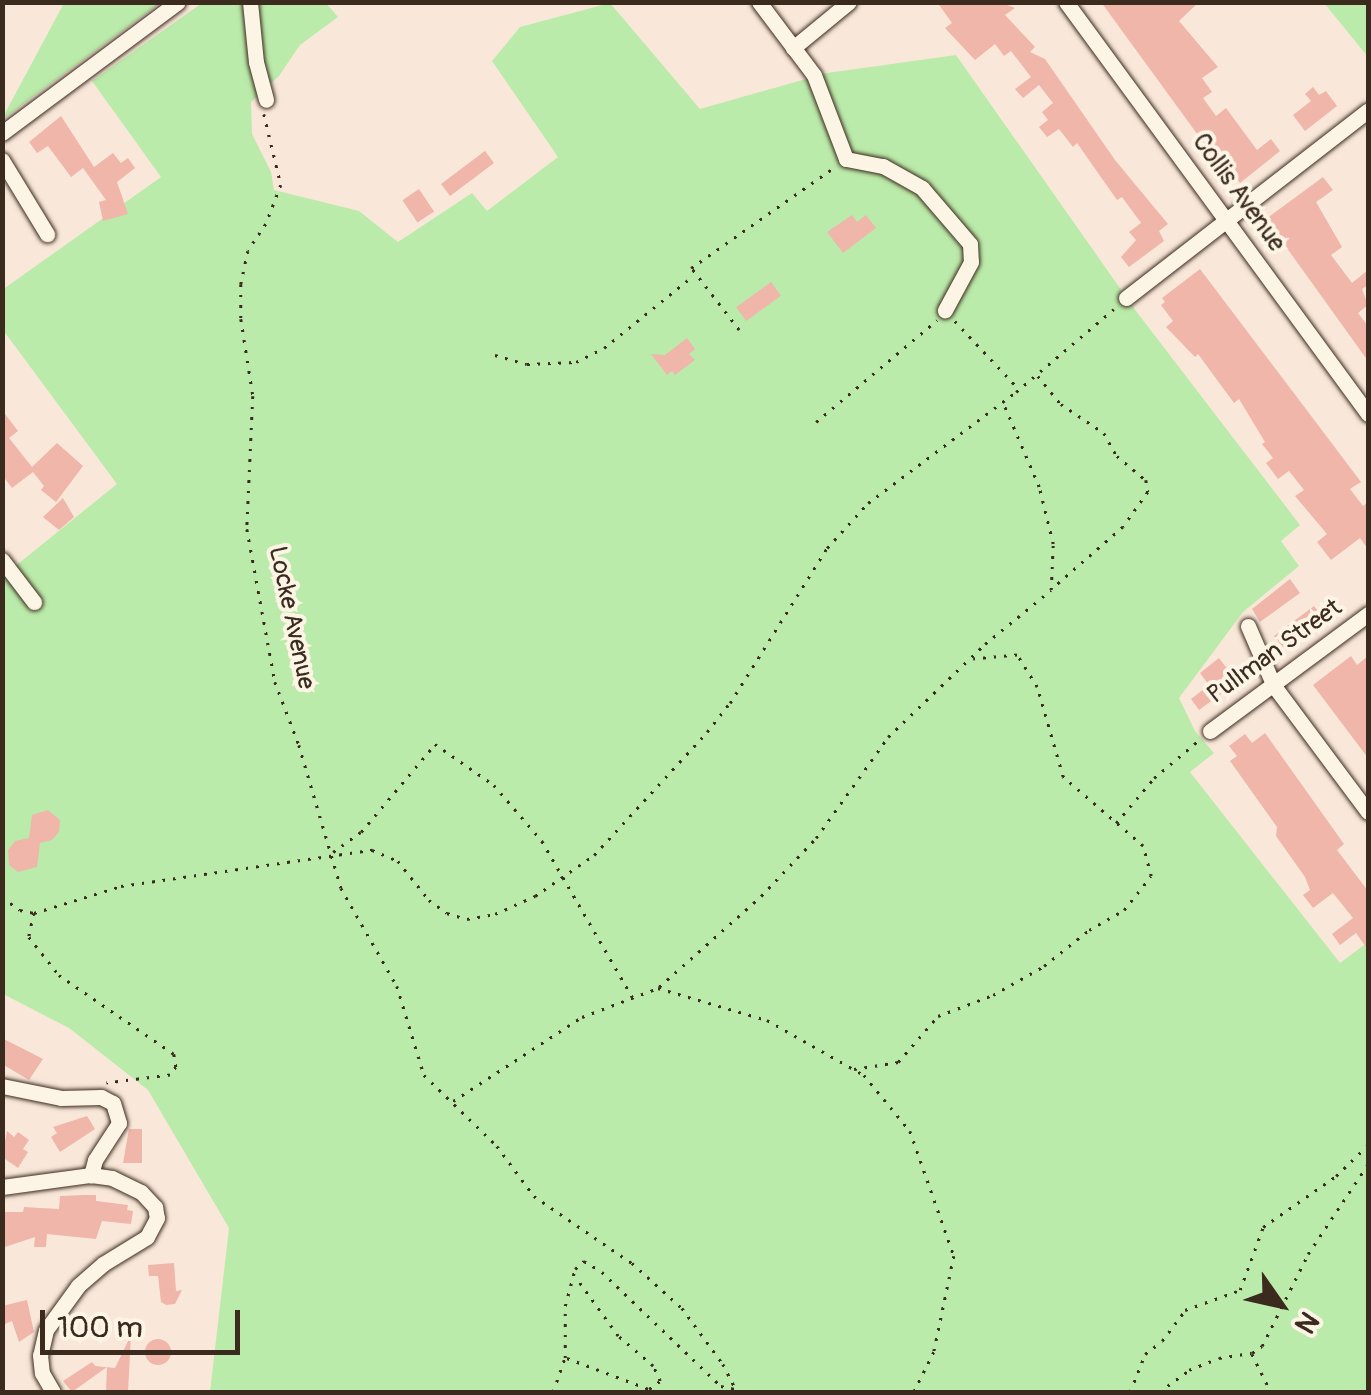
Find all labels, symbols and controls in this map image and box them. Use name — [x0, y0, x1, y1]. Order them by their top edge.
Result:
street label: Collis Avenue — [1185, 128, 1291, 258]
street label: Locke Avenue — [261, 544, 321, 692]
street label: Pullman Street — [1202, 593, 1348, 711]
north arrow — [1231, 1255, 1331, 1355]
scale bar — [45, 1290, 245, 1352]
text: N — [1286, 1304, 1326, 1340]
text: 100 m — [57, 1309, 143, 1346]

